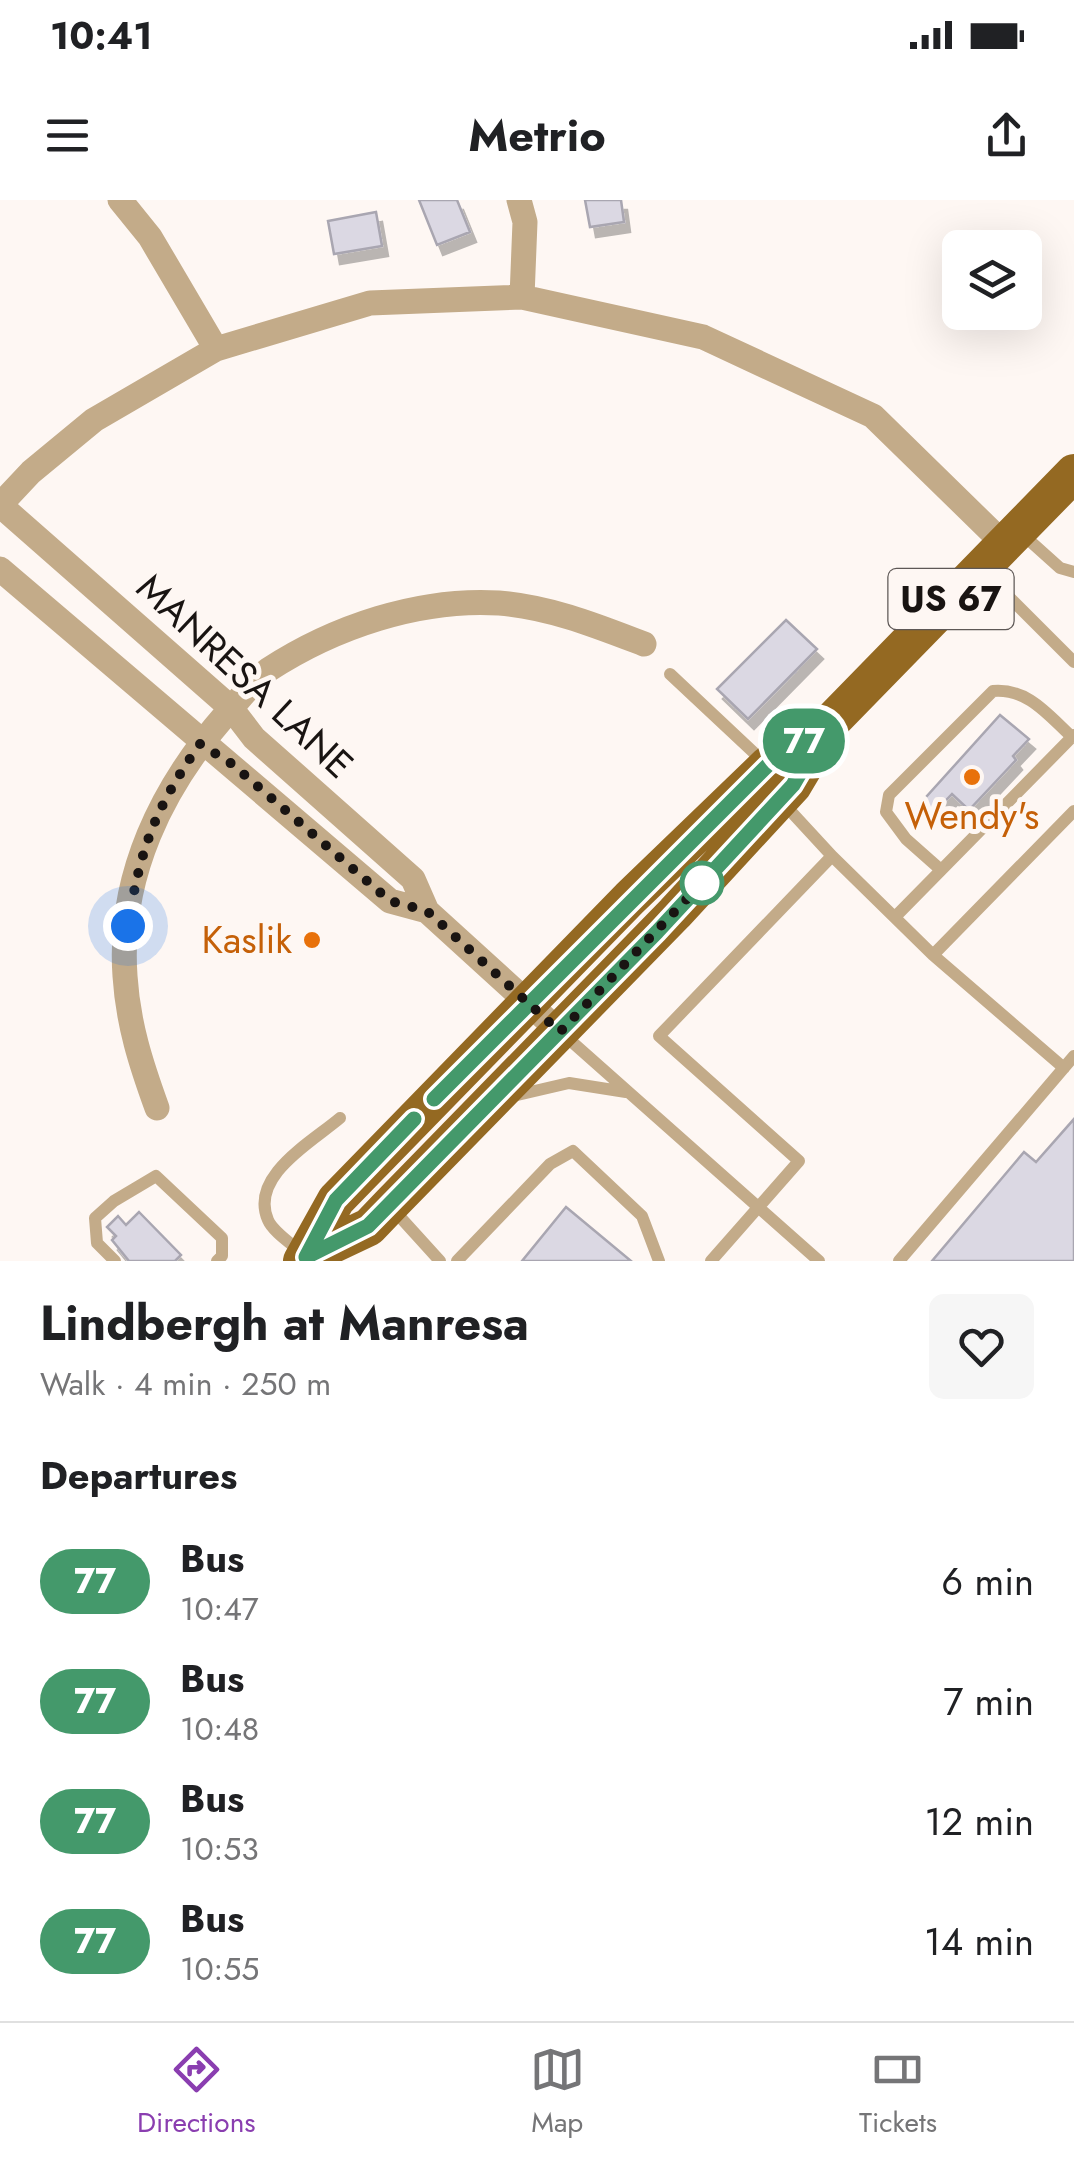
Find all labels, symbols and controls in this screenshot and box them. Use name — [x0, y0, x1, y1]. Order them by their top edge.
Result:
text: 10:41 — [50, 8, 153, 63]
text: Metrio — [468, 103, 606, 168]
icon: menu — [40, 108, 95, 163]
icon: share — [979, 108, 1034, 163]
map controls — [942, 230, 1042, 330]
button: layers — [942, 230, 1042, 330]
street label: MANRESA LANE — [125, 561, 366, 791]
road number: US 67 — [888, 569, 1014, 629]
line badge: 77 — [759, 708, 849, 774]
text: 77 — [783, 716, 825, 766]
marker: Wendy's — [961, 766, 983, 788]
place label: Wendy's — [905, 788, 1039, 843]
unlabelled marker — [681, 862, 723, 904]
your location — [103, 901, 153, 951]
place label: Kaslik — [202, 912, 292, 967]
marker: Kaslik — [301, 929, 323, 951]
text: Lindbergh at Manresa — [40, 1289, 529, 1358]
button: heart — [929, 1294, 1034, 1399]
text: Walk · 4 min · 250 m — [40, 1361, 331, 1407]
text: Departures — [40, 1448, 237, 1503]
text: Bus — [180, 1531, 244, 1586]
text: 6 min — [941, 1554, 1034, 1609]
text: 77 — [74, 1556, 116, 1606]
text: 10:47 — [180, 1586, 259, 1632]
text: Bus — [180, 1651, 244, 1706]
text: 7 min — [943, 1674, 1034, 1729]
text: 77 — [74, 1676, 116, 1726]
text: 10:48 — [180, 1706, 259, 1752]
text: Bus — [180, 1771, 244, 1826]
text: 12 min — [924, 1794, 1034, 1849]
text: 77 — [74, 1796, 116, 1846]
text: 10:53 — [180, 1826, 259, 1872]
text: Bus — [180, 1891, 244, 1946]
text: 14 min — [924, 1914, 1034, 1969]
text: 77 — [74, 1916, 116, 1966]
text: 10:55 — [180, 1946, 259, 1992]
tab: Directions — [137, 2042, 256, 2143]
tab: Map — [530, 2042, 585, 2143]
tab: Tickets — [859, 2042, 937, 2143]

